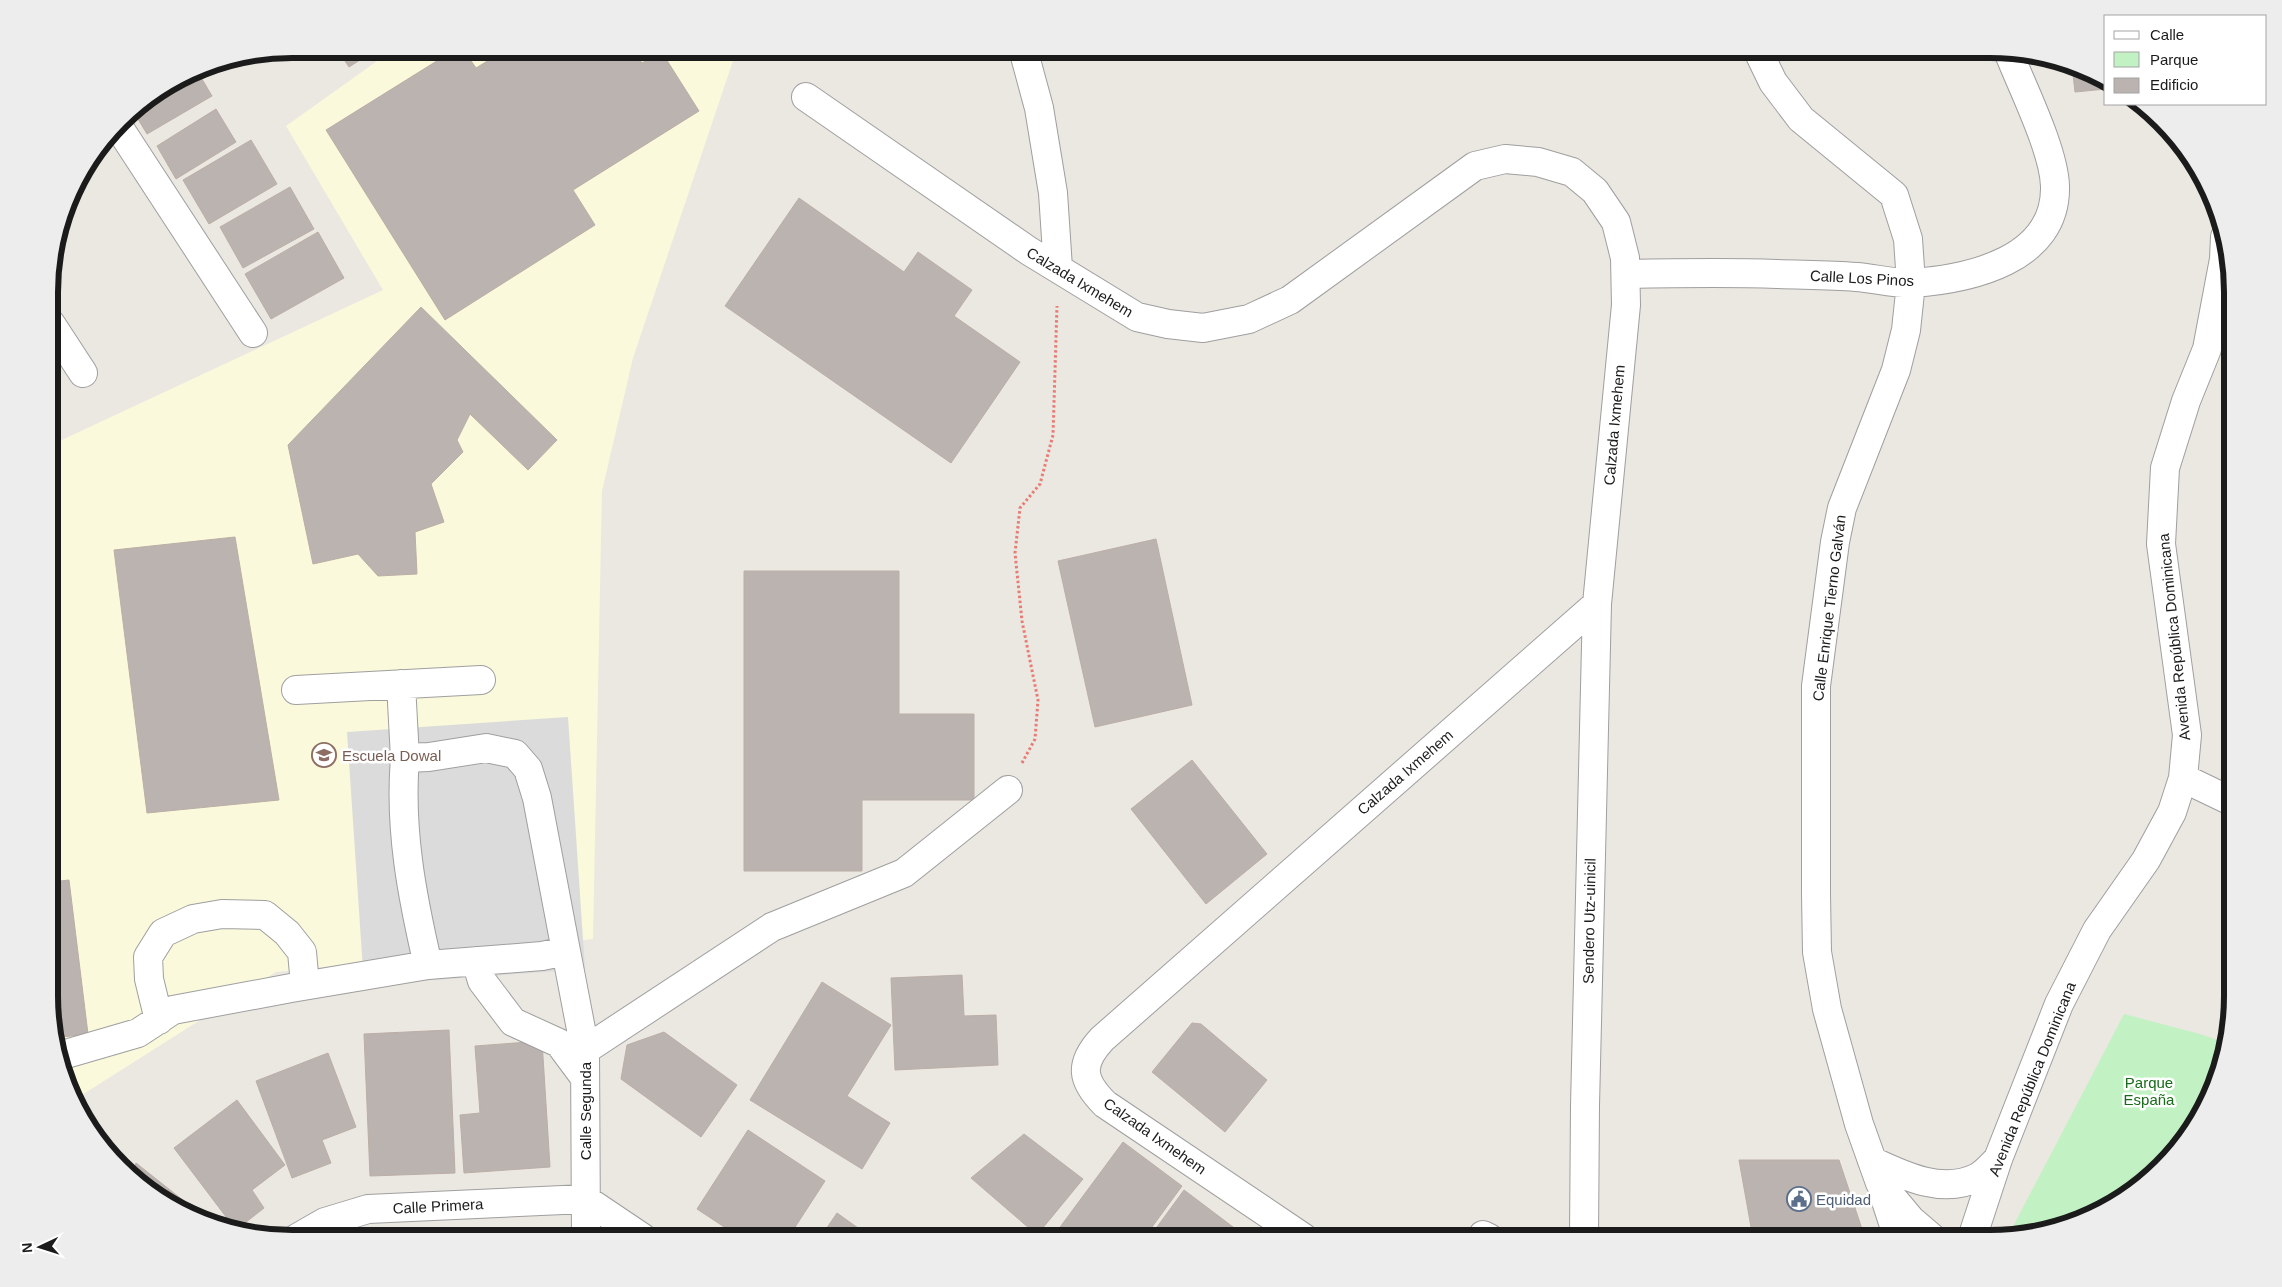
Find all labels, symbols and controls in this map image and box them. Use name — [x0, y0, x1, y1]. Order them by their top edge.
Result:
legend — [2104, 15, 2267, 105]
text: Calle — [2150, 26, 2184, 43]
text: Parque — [2150, 51, 2198, 68]
text: Edificio — [2150, 76, 2198, 93]
street label: Calzada Ixmehem — [1024, 244, 1136, 320]
street label: Calle Los Pinos — [1810, 267, 1914, 289]
street label: Calzada Ixmehem — [1600, 364, 1628, 486]
street label: Calle Enrique Tierno Galván — [1809, 514, 1849, 702]
street label: Avenida República Dominicana — [2155, 532, 2193, 741]
street label: Calzada Ixmehem — [1354, 726, 1456, 818]
school or university icon: Escuela Dowal — [311, 742, 337, 768]
place label: Escuela Dowal — [342, 747, 441, 764]
street label: Sendero Utz-uinicil — [1579, 858, 1599, 984]
street label: Avenida República Dominicana — [1985, 979, 2079, 1179]
street label: Calle Segunda — [577, 1061, 594, 1160]
park label: Parque España — [2124, 1074, 2175, 1108]
street label: Calzada Ixmehem — [1101, 1094, 1209, 1178]
public building icon: Equidad — [1786, 1186, 1812, 1212]
place label: Equidad — [1816, 1191, 1871, 1208]
street label: Calle Primera — [392, 1195, 484, 1217]
north arrow — [15, 1222, 65, 1272]
text: N — [19, 1242, 35, 1254]

